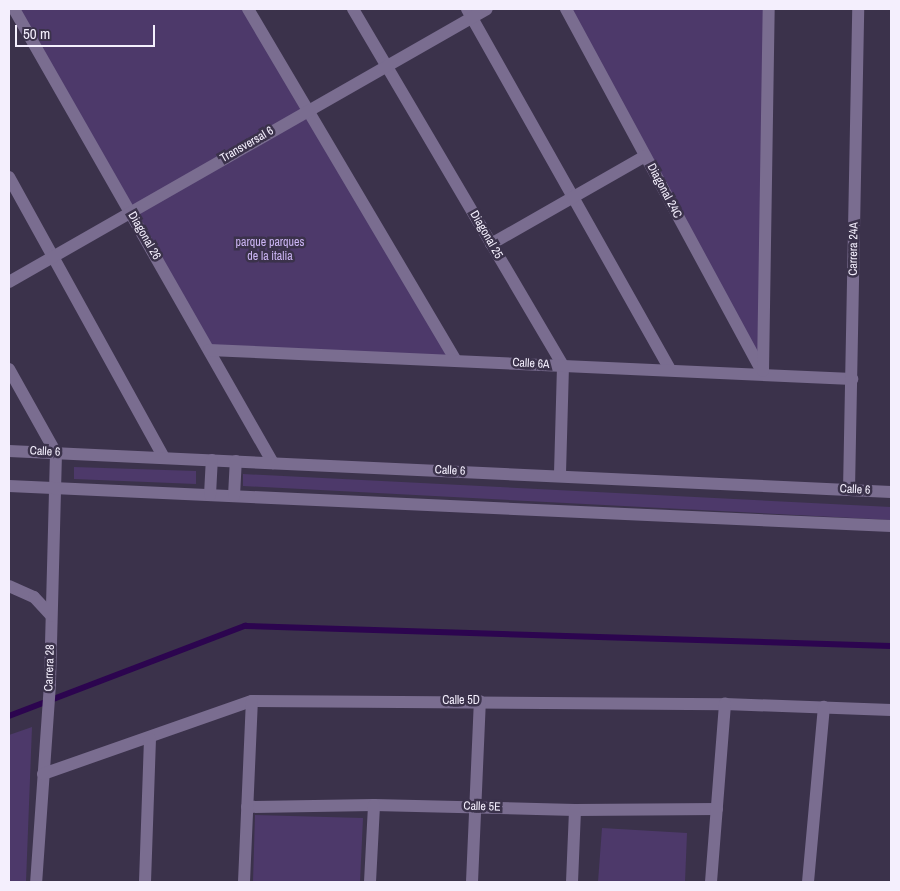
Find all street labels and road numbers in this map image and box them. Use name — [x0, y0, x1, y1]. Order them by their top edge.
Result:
street label: Transversal 6 — [218, 124, 276, 166]
street label: Diagonal 24C — [644, 161, 684, 221]
street label: Diagonal 25 — [466, 208, 506, 262]
street label: Diagonal 26 — [124, 209, 164, 263]
street label: Carrera 24A — [846, 222, 862, 276]
street label: Calle 6A — [512, 356, 550, 372]
street label: Calle 6 — [29, 444, 61, 460]
street label: Calle 6 — [434, 463, 466, 479]
street label: Calle 6 — [839, 482, 871, 498]
street label: Carrera 28 — [42, 644, 58, 692]
street label: Calle 5D — [442, 694, 480, 708]
street label: Calle 5E — [463, 799, 501, 815]

